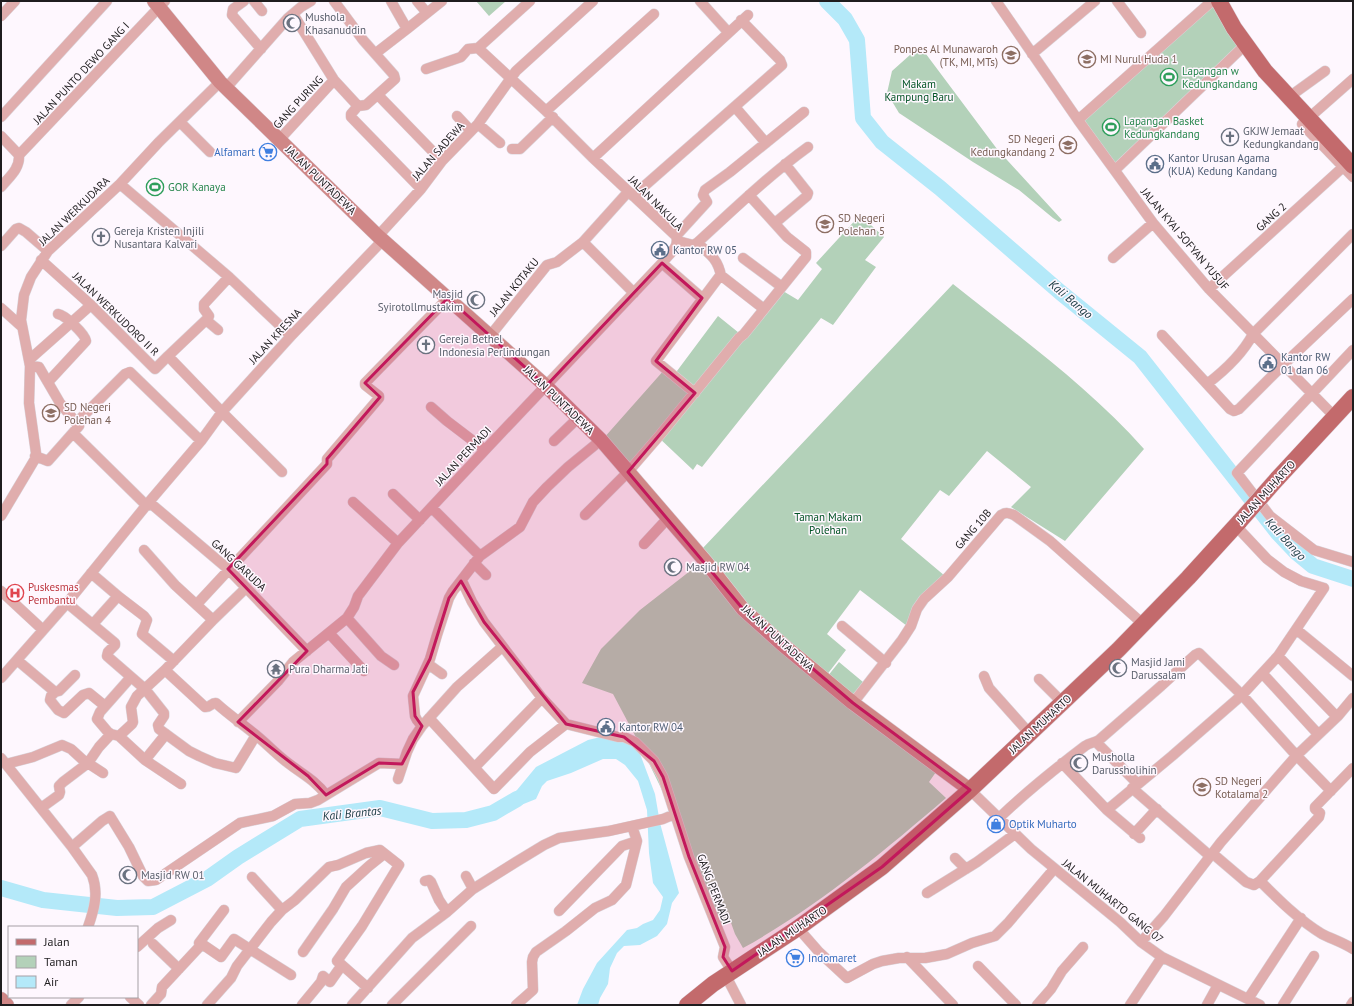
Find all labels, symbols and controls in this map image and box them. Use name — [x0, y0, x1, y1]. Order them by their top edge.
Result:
place label: Mushola Khasanuddin — [305, 10, 366, 37]
mosque icon: Mushola Khasanuddin — [282, 13, 302, 33]
street label: JALAN PUNTO DEWO GANG I — [29, 19, 132, 128]
place label: Ponpes Al Munawaroh (TK, MI, MTs) — [894, 42, 998, 69]
school or university icon: Ponpes Al Munawaroh (TK, MI, MTs) — [1001, 45, 1021, 65]
school or university icon: MI Nurul Huda 1 — [1077, 49, 1097, 69]
place label: MI Nurul Huda 1 — [1100, 52, 1178, 66]
place label: Lapangan w Kedungkandang — [1182, 64, 1258, 91]
sports icon: Lapangan w Kedungkandang — [1159, 67, 1179, 87]
street label: GANG PURING — [270, 72, 326, 131]
park label: Makam Kampung Baru — [884, 77, 954, 104]
place label: Lapangan Basket Kedungkandang — [1124, 114, 1204, 141]
sports icon: Lapangan Basket Kedungkandang — [1101, 117, 1121, 137]
street label: JALAN SADEWA — [408, 119, 468, 184]
place label: GKJW Jemaat Kedungkandang — [1243, 124, 1319, 151]
church icon: GKJW Jemaat Kedungkandang — [1220, 127, 1240, 147]
place label: SD Negeri Kedungkandang 2 — [970, 132, 1055, 159]
school or university icon: SD Negeri Kedungkandang 2 — [1058, 135, 1078, 155]
supermarket icon: Alfamart — [258, 142, 278, 162]
street label: JALAN PUNTADEWA — [282, 142, 360, 218]
place label: Alfamart — [214, 145, 255, 159]
place label: Kantor Urusan Agama (KUA) Kedung Kandang — [1168, 151, 1277, 178]
public building icon: Kantor Urusan Agama (KUA) Kedung Kandang — [1145, 154, 1165, 174]
street label: JALAN NAKULA — [625, 172, 687, 234]
street label: JALAN WERKUDARA — [35, 173, 113, 249]
sports icon: GOR Kanaya — [145, 177, 165, 197]
place label: GOR Kanaya — [168, 180, 226, 194]
street label: JALAN KYAI SOFYAN YUSUF — [1137, 184, 1232, 293]
street label: GANG 2 — [1253, 200, 1289, 234]
place label: SD Negeri Polehan 5 — [838, 211, 885, 238]
school or university icon: SD Negeri Polehan 5 — [815, 214, 835, 234]
place label: Gereja Kristen Injili Nusantara Kalvari — [114, 224, 204, 251]
church icon: Gereja Kristen Injili Nusantara Kalvari — [91, 227, 111, 247]
public building icon: Kantor RW 05 — [650, 240, 670, 260]
place label: Kantor RW 05 — [673, 243, 737, 257]
street label: JALAN KOTAKU — [486, 255, 542, 320]
street label: JALAN WERKUDORO II R — [69, 268, 162, 359]
water label: Kali Bango — [1046, 276, 1096, 322]
place label: Masjid Syirotollmustakim — [378, 287, 463, 314]
mosque icon: Masjid Syirotollmustakim — [466, 290, 486, 310]
street label: JALAN KRESNA — [245, 305, 305, 367]
place label: Gereja Bethel Indonesia Perlindungan — [439, 332, 550, 359]
church icon: Gereja Bethel Indonesia Perlindungan — [416, 335, 436, 355]
place label: Kantor RW 01 dan 06 — [1281, 350, 1331, 377]
public building icon: Kantor RW 01 dan 06 — [1258, 353, 1278, 373]
street label: JALAN PUNTADEWA — [520, 362, 598, 438]
place label: SD Negeri Polehan 4 — [64, 400, 111, 427]
school or university icon: SD Negeri Polehan 4 — [41, 403, 61, 423]
street label: JALAN PERMADI — [431, 423, 494, 489]
street label: JALAN MUHARTO — [1233, 457, 1298, 527]
street label: GANG 10B — [952, 506, 994, 552]
park label: Taman Makam Polehan — [794, 510, 862, 537]
water label: Kali Bango — [1263, 515, 1310, 563]
street label: GANG GARUDA — [208, 536, 270, 595]
mosque icon: Masjid RW 04 — [663, 557, 683, 577]
place label: Masjid RW 04 — [686, 560, 749, 574]
place label: Puskesmas Pembantu — [28, 580, 79, 607]
hospital icon: Puskesmas Pembantu — [5, 583, 25, 603]
street label: JALAN PUNTADEWA — [738, 601, 818, 675]
place label: Masjid Jami Darussalam — [1131, 655, 1186, 682]
mosque icon: Masjid Jami Darussalam — [1108, 658, 1128, 678]
temple icon: Pura Dharma Jati — [266, 659, 286, 679]
place label: Pura Dharma Jati — [289, 662, 368, 676]
street label: JALAN MUHARTO — [1005, 691, 1074, 757]
public building icon: Kantor RW 04 — [596, 717, 616, 737]
place label: Kantor RW 04 — [619, 720, 683, 734]
place label: Musholla Darussholihin — [1092, 750, 1157, 777]
mosque icon: Musholla Darussholihin — [1069, 753, 1089, 773]
place label: SD Negeri Kotalama 2 — [1215, 774, 1268, 801]
school or university icon: SD Negeri Kotalama 2 — [1192, 777, 1212, 797]
water label: Kali Brantas — [322, 802, 382, 824]
shop icon: Optik Muharto — [986, 814, 1006, 834]
place label: Optik Muharto — [1009, 817, 1077, 831]
street label: GANG PERMADI — [694, 852, 734, 926]
street label: JALAN MUHARTO GANG 07 — [1059, 855, 1166, 946]
mosque icon: Masjid RW 01 — [118, 865, 138, 885]
place label: Masjid RW 01 — [141, 868, 204, 882]
street label: JALAN MUHARTO — [754, 903, 829, 960]
legend — [8, 926, 138, 998]
text: Jalan — [43, 934, 69, 949]
supermarket icon: Indomaret — [785, 948, 805, 968]
place label: Indomaret — [808, 951, 857, 965]
text: Taman — [44, 954, 78, 969]
text: Air — [44, 974, 58, 989]

